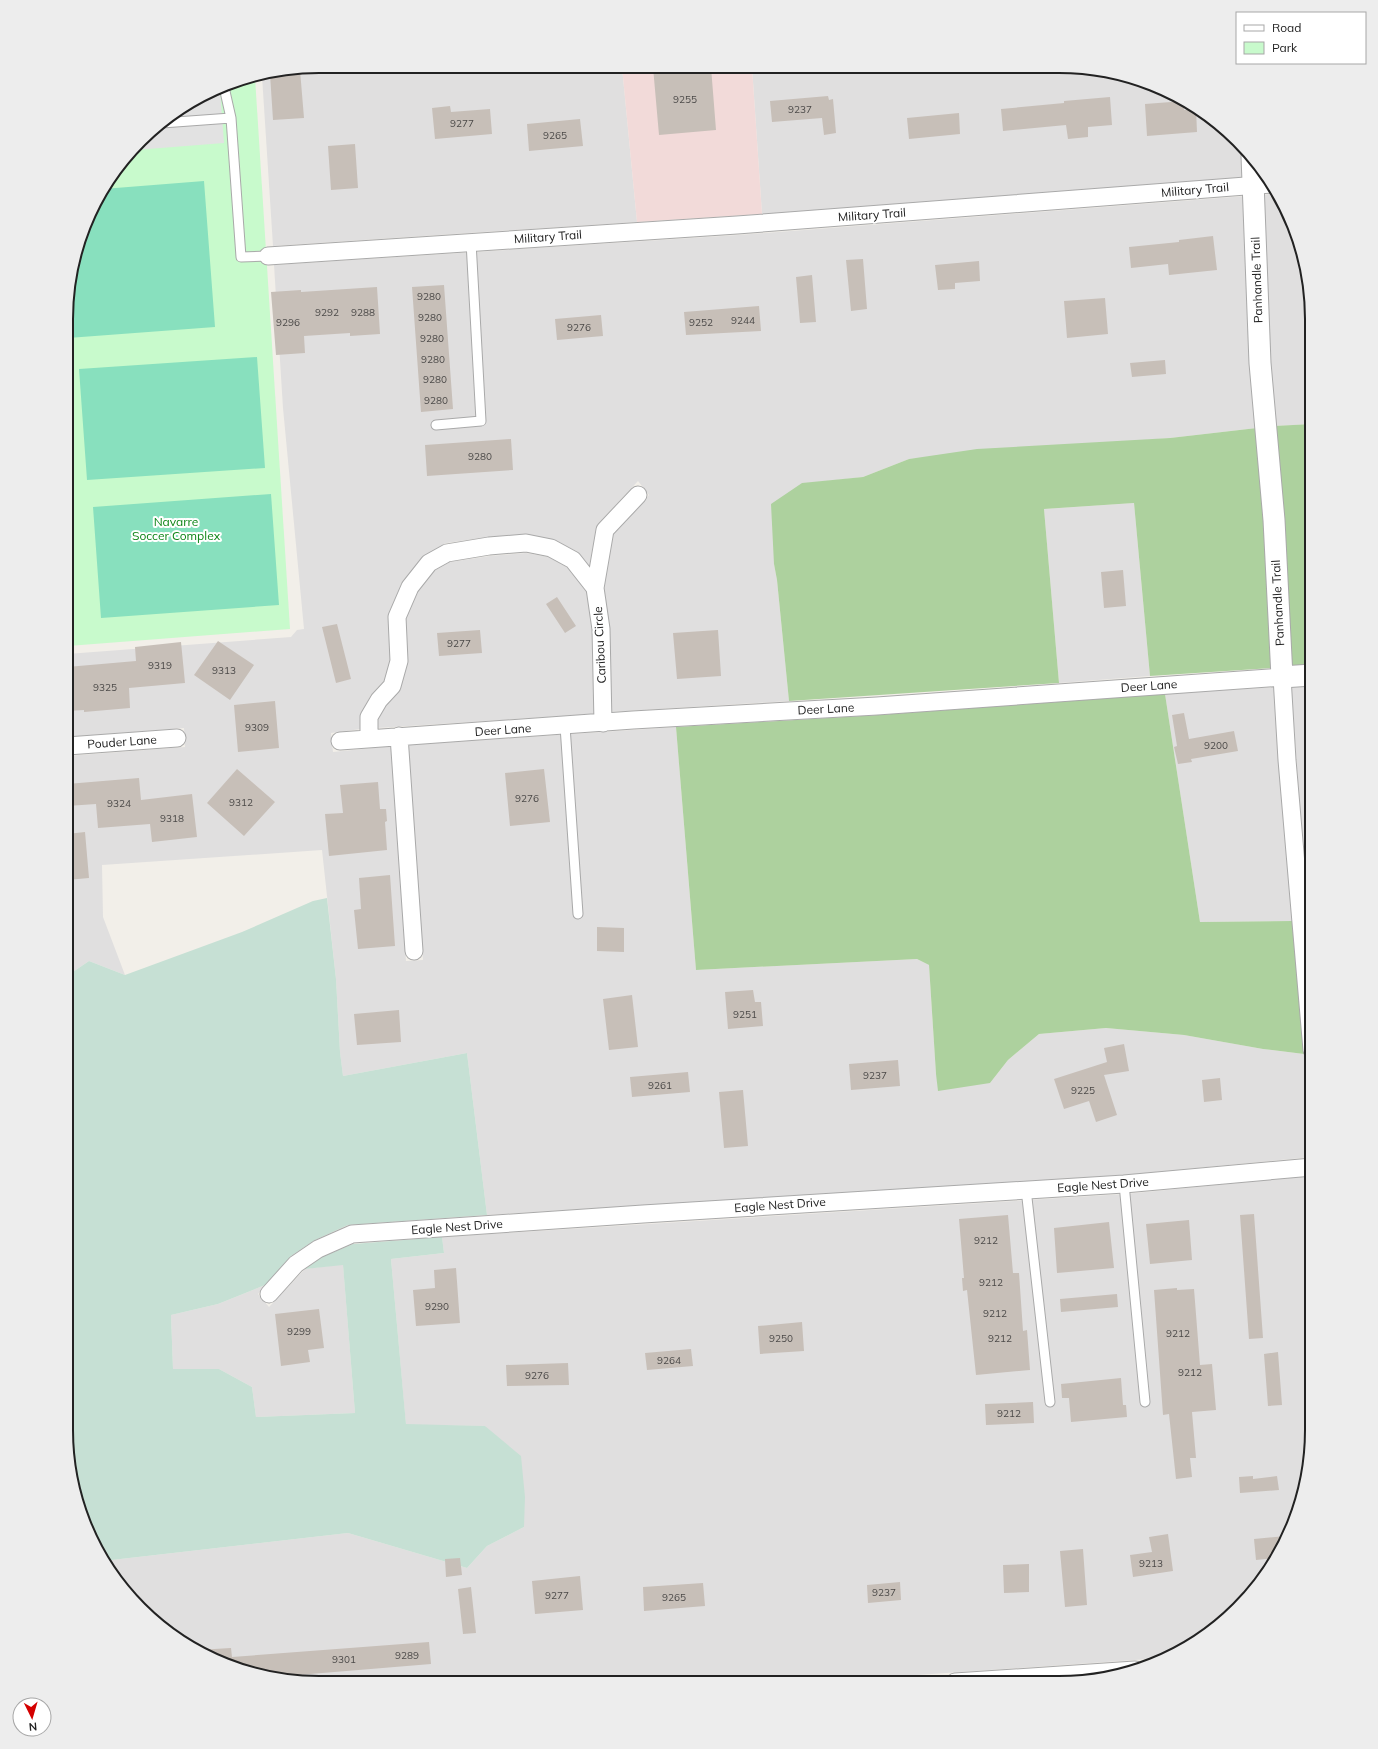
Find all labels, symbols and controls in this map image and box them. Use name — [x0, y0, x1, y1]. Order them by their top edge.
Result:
legend — [1236, 12, 1366, 64]
text: Road — [1272, 20, 1301, 35]
text: Park — [1272, 40, 1298, 55]
house number: 9255 — [673, 93, 697, 106]
house number: 9237 — [788, 103, 812, 116]
house number: 9277 — [450, 117, 474, 130]
house number: 9265 — [543, 129, 567, 142]
street label: Military Trail — [1160, 179, 1229, 200]
street label: Military Trail — [838, 205, 906, 224]
street label: Military Trail — [514, 227, 582, 246]
street label: Panhandle Trail — [1247, 237, 1266, 323]
house number: 9280 — [417, 290, 441, 303]
house number: 9292 — [315, 306, 339, 319]
house number: 9288 — [351, 306, 375, 319]
house number: 9280 — [418, 311, 442, 324]
house number: 9244 — [731, 314, 755, 327]
house number: 9296 — [276, 316, 300, 329]
house number: 9252 — [689, 316, 713, 329]
house number: 9276 — [567, 321, 591, 334]
house number: 9280 — [420, 332, 444, 345]
house number: 9280 — [421, 353, 445, 366]
house number: 9280 — [423, 373, 447, 386]
house number: 9280 — [424, 394, 448, 407]
house number: 9280 — [468, 450, 492, 463]
park label: Navarre Soccer Complex — [132, 514, 221, 543]
street label: Panhandle Trail — [1268, 560, 1287, 647]
street label: Caribou Circle — [590, 606, 609, 684]
house number: 9277 — [447, 637, 471, 650]
house number: 9319 — [148, 659, 172, 672]
house number: 9313 — [212, 664, 236, 677]
street label: Deer Lane — [1120, 676, 1178, 695]
house number: 9325 — [93, 681, 117, 694]
street label: Deer Lane — [797, 700, 855, 717]
street label: Deer Lane — [474, 720, 532, 739]
house number: 9309 — [245, 721, 269, 734]
street label: Pouder Lane — [87, 732, 157, 751]
house number: 9200 — [1204, 739, 1228, 752]
house number: 9276 — [515, 792, 539, 805]
house number: 9312 — [229, 796, 253, 809]
house number: 9324 — [107, 797, 131, 810]
house number: 9318 — [160, 812, 184, 825]
house number: 9251 — [733, 1008, 757, 1021]
house number: 9237 — [863, 1069, 887, 1082]
house number: 9261 — [648, 1079, 672, 1092]
house number: 9225 — [1071, 1084, 1095, 1097]
street label: Eagle Nest Drive — [1057, 1174, 1149, 1195]
street label: Eagle Nest Drive — [734, 1194, 826, 1215]
street label: Eagle Nest Drive — [411, 1216, 503, 1237]
house number: 9212 — [974, 1234, 998, 1247]
house number: 9212 — [979, 1276, 1003, 1289]
house number: 9290 — [425, 1300, 449, 1313]
house number: 9212 — [983, 1307, 1007, 1320]
house number: 9299 — [287, 1325, 311, 1338]
house number: 9212 — [1166, 1327, 1190, 1340]
house number: 9250 — [769, 1332, 793, 1345]
house number: 9212 — [988, 1332, 1012, 1345]
house number: 9264 — [657, 1354, 681, 1367]
house number: 9212 — [1178, 1366, 1202, 1379]
house number: 9276 — [525, 1369, 549, 1382]
house number: 9212 — [997, 1407, 1021, 1420]
house number: 9213 — [1139, 1557, 1163, 1570]
house number: 9237 — [872, 1586, 896, 1599]
house number: 9277 — [545, 1589, 569, 1602]
house number: 9265 — [662, 1591, 686, 1604]
house number: 9289 — [395, 1649, 419, 1662]
house number: 9301 — [332, 1653, 356, 1666]
north arrow — [12, 1697, 52, 1737]
text: N — [28, 1720, 38, 1734]

